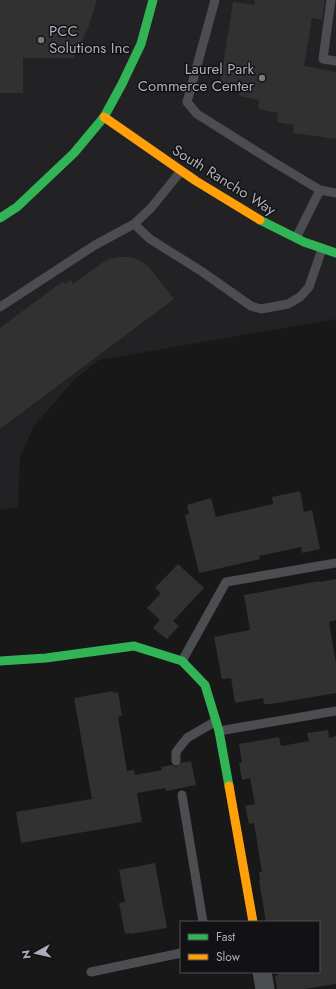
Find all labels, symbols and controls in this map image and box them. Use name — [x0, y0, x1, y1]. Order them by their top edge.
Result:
place label: PCC Solutions Inc — [49, 20, 130, 59]
marker: PCC Solutions Inc — [36, 35, 46, 45]
place label: Laurel Park Commerce Center — [138, 58, 255, 97]
marker: Laurel Park Commerce Center — [257, 73, 267, 83]
street label: South Rancho Way — [168, 139, 280, 221]
legend — [180, 921, 320, 973]
text: Fast — [216, 928, 235, 946]
north arrow — [16, 933, 56, 973]
text: Slow — [216, 948, 241, 966]
text: N — [18, 949, 35, 960]

